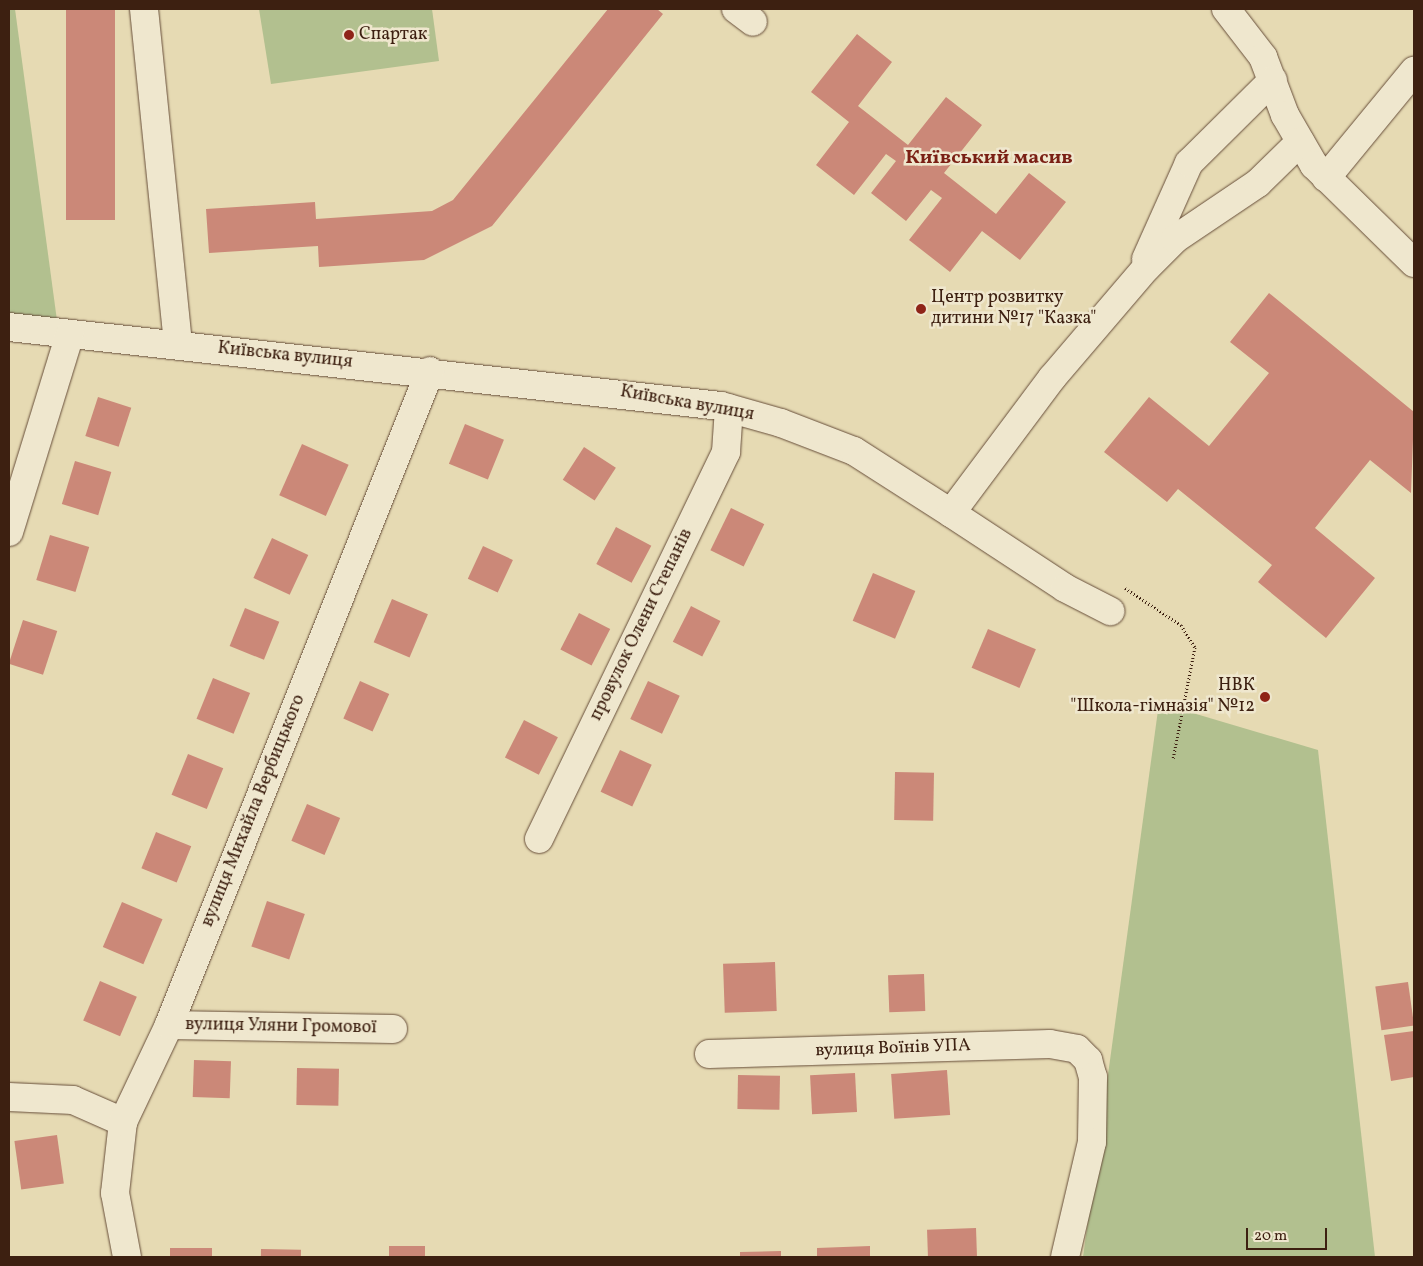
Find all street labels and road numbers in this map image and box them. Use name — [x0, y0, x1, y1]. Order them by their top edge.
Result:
street label: Київська вулиця — [216, 338, 354, 374]
street label: Київська вулиця — [618, 382, 756, 426]
street label: провулок Олени Степанів — [586, 525, 698, 725]
street label: вулиця Михайла Вербицького — [197, 692, 311, 930]
street label: вулиця Уляни Громової — [185, 1015, 377, 1039]
street label: вулиця Воїнів УПА — [815, 1035, 971, 1063]

